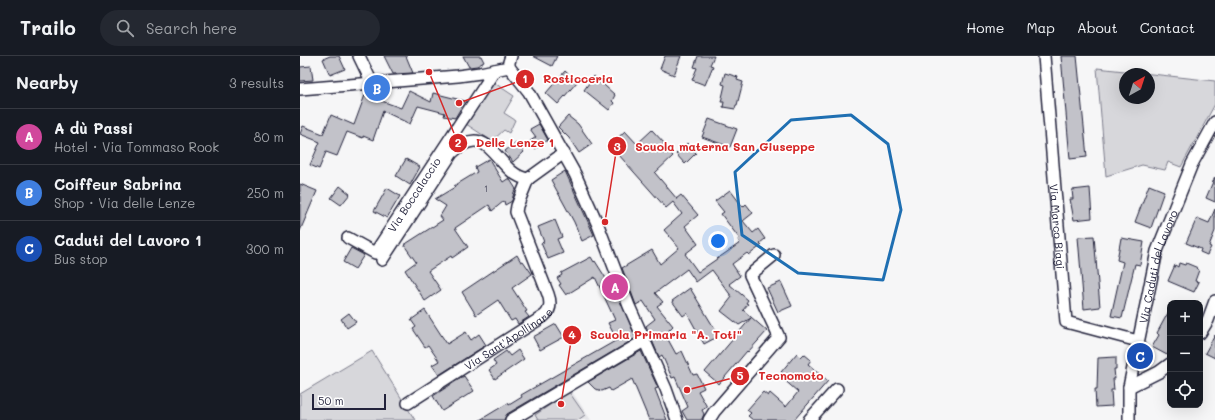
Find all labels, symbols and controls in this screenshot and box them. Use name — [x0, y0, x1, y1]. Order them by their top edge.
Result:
search box — [100, 10, 380, 46]
text: Trailo — [20, 15, 76, 40]
icon: search — [114, 17, 136, 39]
text: Search here — [146, 18, 237, 38]
text: Home — [966, 18, 1004, 37]
text: Map — [1026, 18, 1055, 37]
text: About — [1077, 18, 1118, 37]
text: Contact — [1140, 18, 1195, 37]
callout: Rosticceria — [515, 67, 621, 91]
north arrow — [1119, 68, 1155, 104]
text: 1 — [522, 70, 528, 86]
text: Rosticceria — [543, 70, 613, 86]
text: Nearby — [16, 71, 78, 93]
pin: B — [364, 73, 390, 103]
text: 3 results — [229, 74, 284, 91]
text: A dù Passi — [54, 118, 133, 138]
text: A — [24, 128, 34, 145]
text: 80 m — [254, 128, 284, 145]
callout: Delle Lenze 1 — [448, 131, 562, 155]
text: 2 — [455, 134, 462, 150]
text: Delle Lenze 1 — [476, 134, 554, 150]
callout: Scuola materna San Giuseppe — [607, 134, 823, 158]
text: Hotel · Via Tommaso Rook — [54, 138, 219, 155]
text: 3 — [613, 138, 621, 154]
text: Scuola materna San Giuseppe — [635, 138, 815, 154]
street label: Via Boccalaccio — [383, 154, 444, 235]
text: Coiffeur Sabrina — [54, 174, 182, 194]
house number: 1 — [484, 183, 488, 194]
street label: Via Marco Biagi — [1047, 183, 1069, 270]
text: B — [25, 184, 33, 201]
text: 250 m — [247, 184, 284, 201]
text: Shop · Via delle Lenze — [54, 194, 195, 211]
street label: Via Caduti del Lavoro — [1135, 207, 1181, 325]
text: Caduti del Lavoro 1 — [54, 230, 202, 250]
your location — [708, 231, 728, 251]
text: C — [24, 240, 34, 257]
text: 300 m — [246, 240, 284, 257]
text: Bus stop — [54, 250, 107, 267]
pin: A — [602, 272, 628, 302]
map controls — [1167, 300, 1203, 408]
button: + — [1167, 300, 1203, 336]
street label: Via Sant'Apollinare — [461, 305, 556, 373]
callout: Scuola Primaria "A. Toti" — [562, 323, 750, 347]
text: 4 — [568, 326, 576, 342]
text: Scuola Primaria "A. Toti" — [590, 326, 742, 342]
button: − — [1167, 336, 1203, 372]
pin: C — [1127, 341, 1153, 371]
callout: Tecnomoto — [730, 364, 831, 388]
text: 5 — [736, 367, 744, 383]
text: Tecnomoto — [758, 367, 824, 383]
button: locate — [1167, 372, 1203, 408]
scale bar — [312, 392, 386, 411]
text: 50 m — [318, 393, 344, 408]

